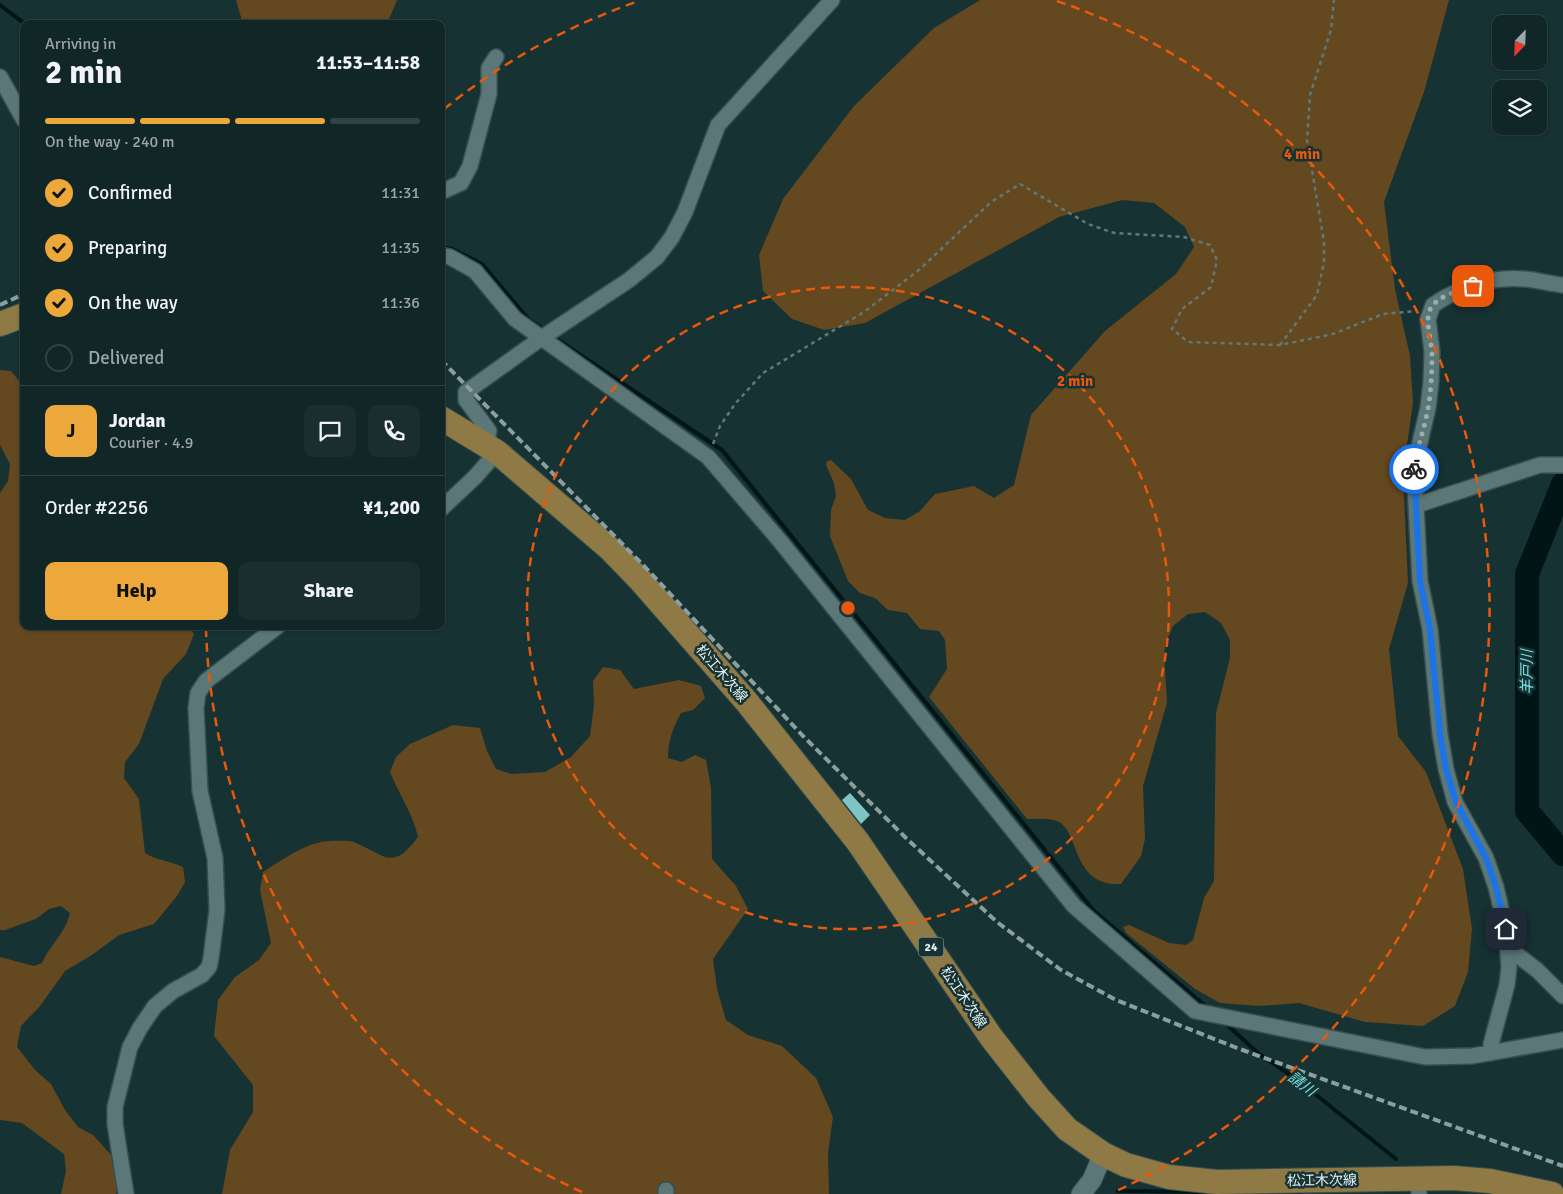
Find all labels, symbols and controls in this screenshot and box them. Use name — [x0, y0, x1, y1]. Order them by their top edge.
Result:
north arrow — [1492, 15, 1548, 70]
map controls — [1492, 15, 1547, 135]
text: Arriving in — [45, 34, 116, 54]
text: 11:53–11:58 — [316, 51, 420, 75]
text: 2 min — [45, 53, 122, 92]
button: layers — [1492, 80, 1547, 135]
text: On the way · 240 m — [45, 132, 175, 152]
text: 4 min — [1284, 145, 1320, 163]
icon: check — [45, 179, 73, 207]
text: Confirmed — [88, 181, 172, 205]
text: 11:31 — [381, 183, 420, 203]
icon: check — [45, 234, 73, 262]
text: Preparing — [88, 236, 167, 260]
text: 11:35 — [381, 238, 420, 258]
pin — [1452, 265, 1494, 307]
icon: bag — [1459, 272, 1487, 300]
icon: check — [45, 289, 73, 317]
text: On the way — [88, 291, 178, 315]
text: 11:36 — [381, 293, 420, 313]
text: Delivered — [88, 346, 164, 370]
text: 2 min — [1057, 372, 1093, 390]
button: chat — [304, 405, 356, 457]
button: phone — [368, 405, 420, 457]
text: Jordan — [109, 409, 166, 433]
text: J — [67, 419, 75, 443]
text: Courier · 4.9 — [109, 433, 193, 453]
courier — [1389, 444, 1439, 494]
icon: bike — [1400, 455, 1428, 483]
text: Order #2256 — [45, 496, 148, 520]
text: ¥1,200 — [363, 496, 420, 520]
button: Help — [45, 562, 228, 620]
button: Share — [238, 562, 420, 620]
centre of rings — [839, 599, 857, 617]
street label: 松江木次線 — [692, 641, 751, 705]
water label: 羊戸川 — [1518, 648, 1536, 695]
pin — [1485, 908, 1527, 950]
icon: home — [1492, 915, 1520, 943]
road number: 24 — [918, 938, 944, 956]
street label: 松江木次線 — [937, 964, 990, 1031]
water label: 請川 — [1285, 1068, 1321, 1101]
street label: 松江木次線 — [1287, 1171, 1357, 1190]

